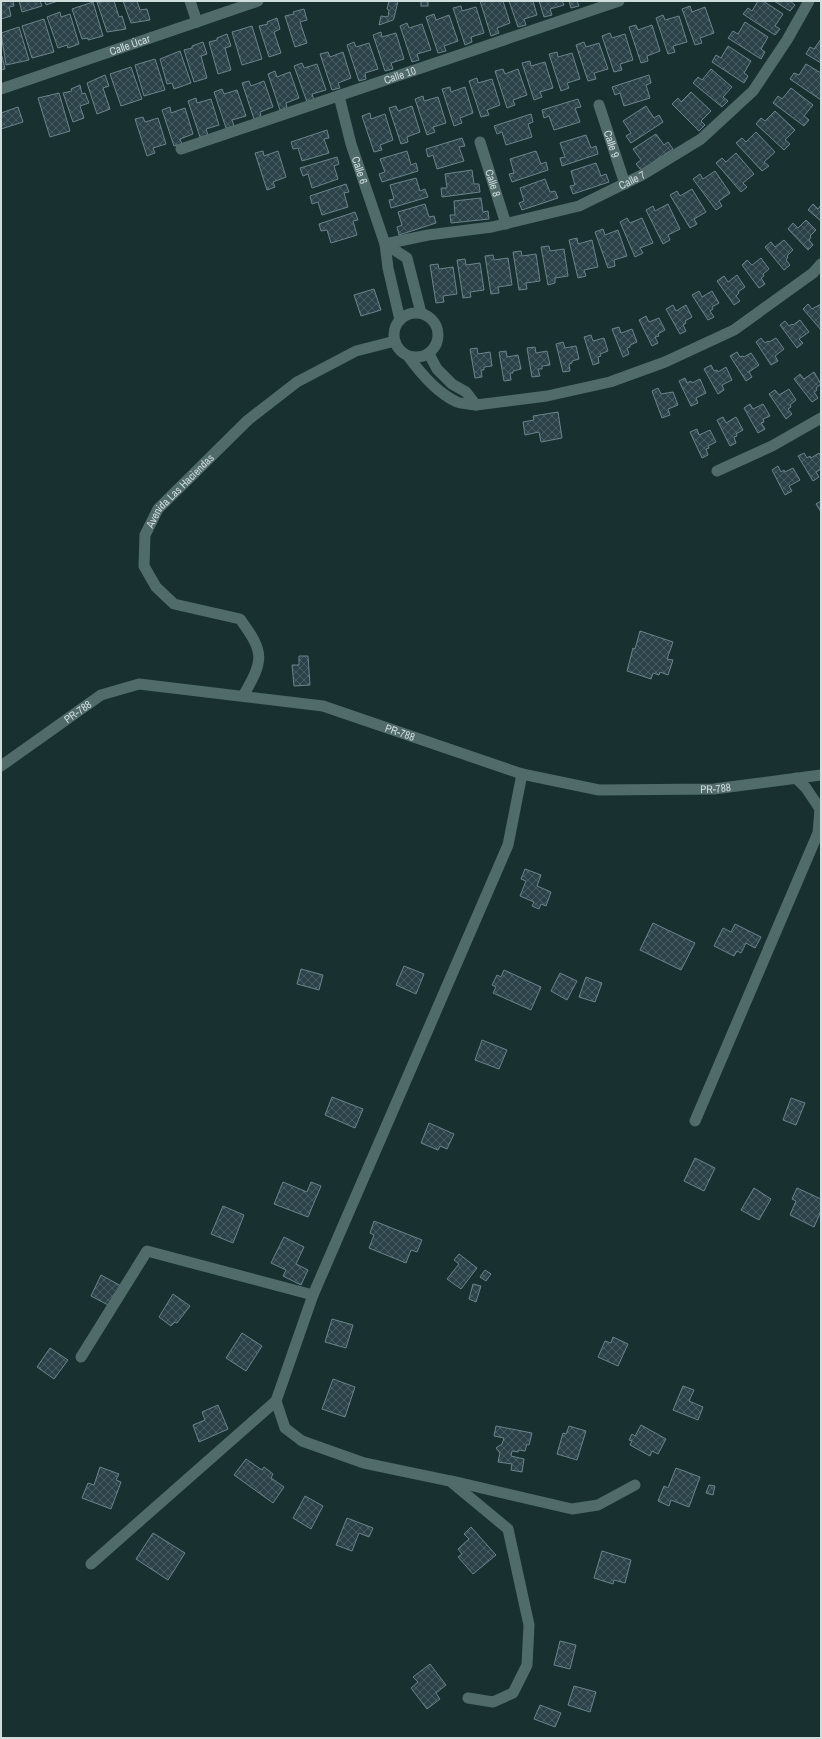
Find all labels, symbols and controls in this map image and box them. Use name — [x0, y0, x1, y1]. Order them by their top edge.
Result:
street label: Calle Úcar — [107, 31, 152, 58]
street label: Calle 10 — [382, 63, 418, 87]
street label: Calle 9 — [601, 128, 623, 160]
street label: Calle 6 — [349, 154, 371, 186]
street label: Calle 8 — [482, 167, 504, 199]
street label: Calle 7 — [616, 168, 648, 192]
street label: Avenida Las Haciendas — [142, 450, 217, 531]
street label: PR-788 — [61, 697, 94, 726]
street label: PR-788 — [383, 721, 417, 744]
street label: PR-788 — [700, 780, 732, 796]

